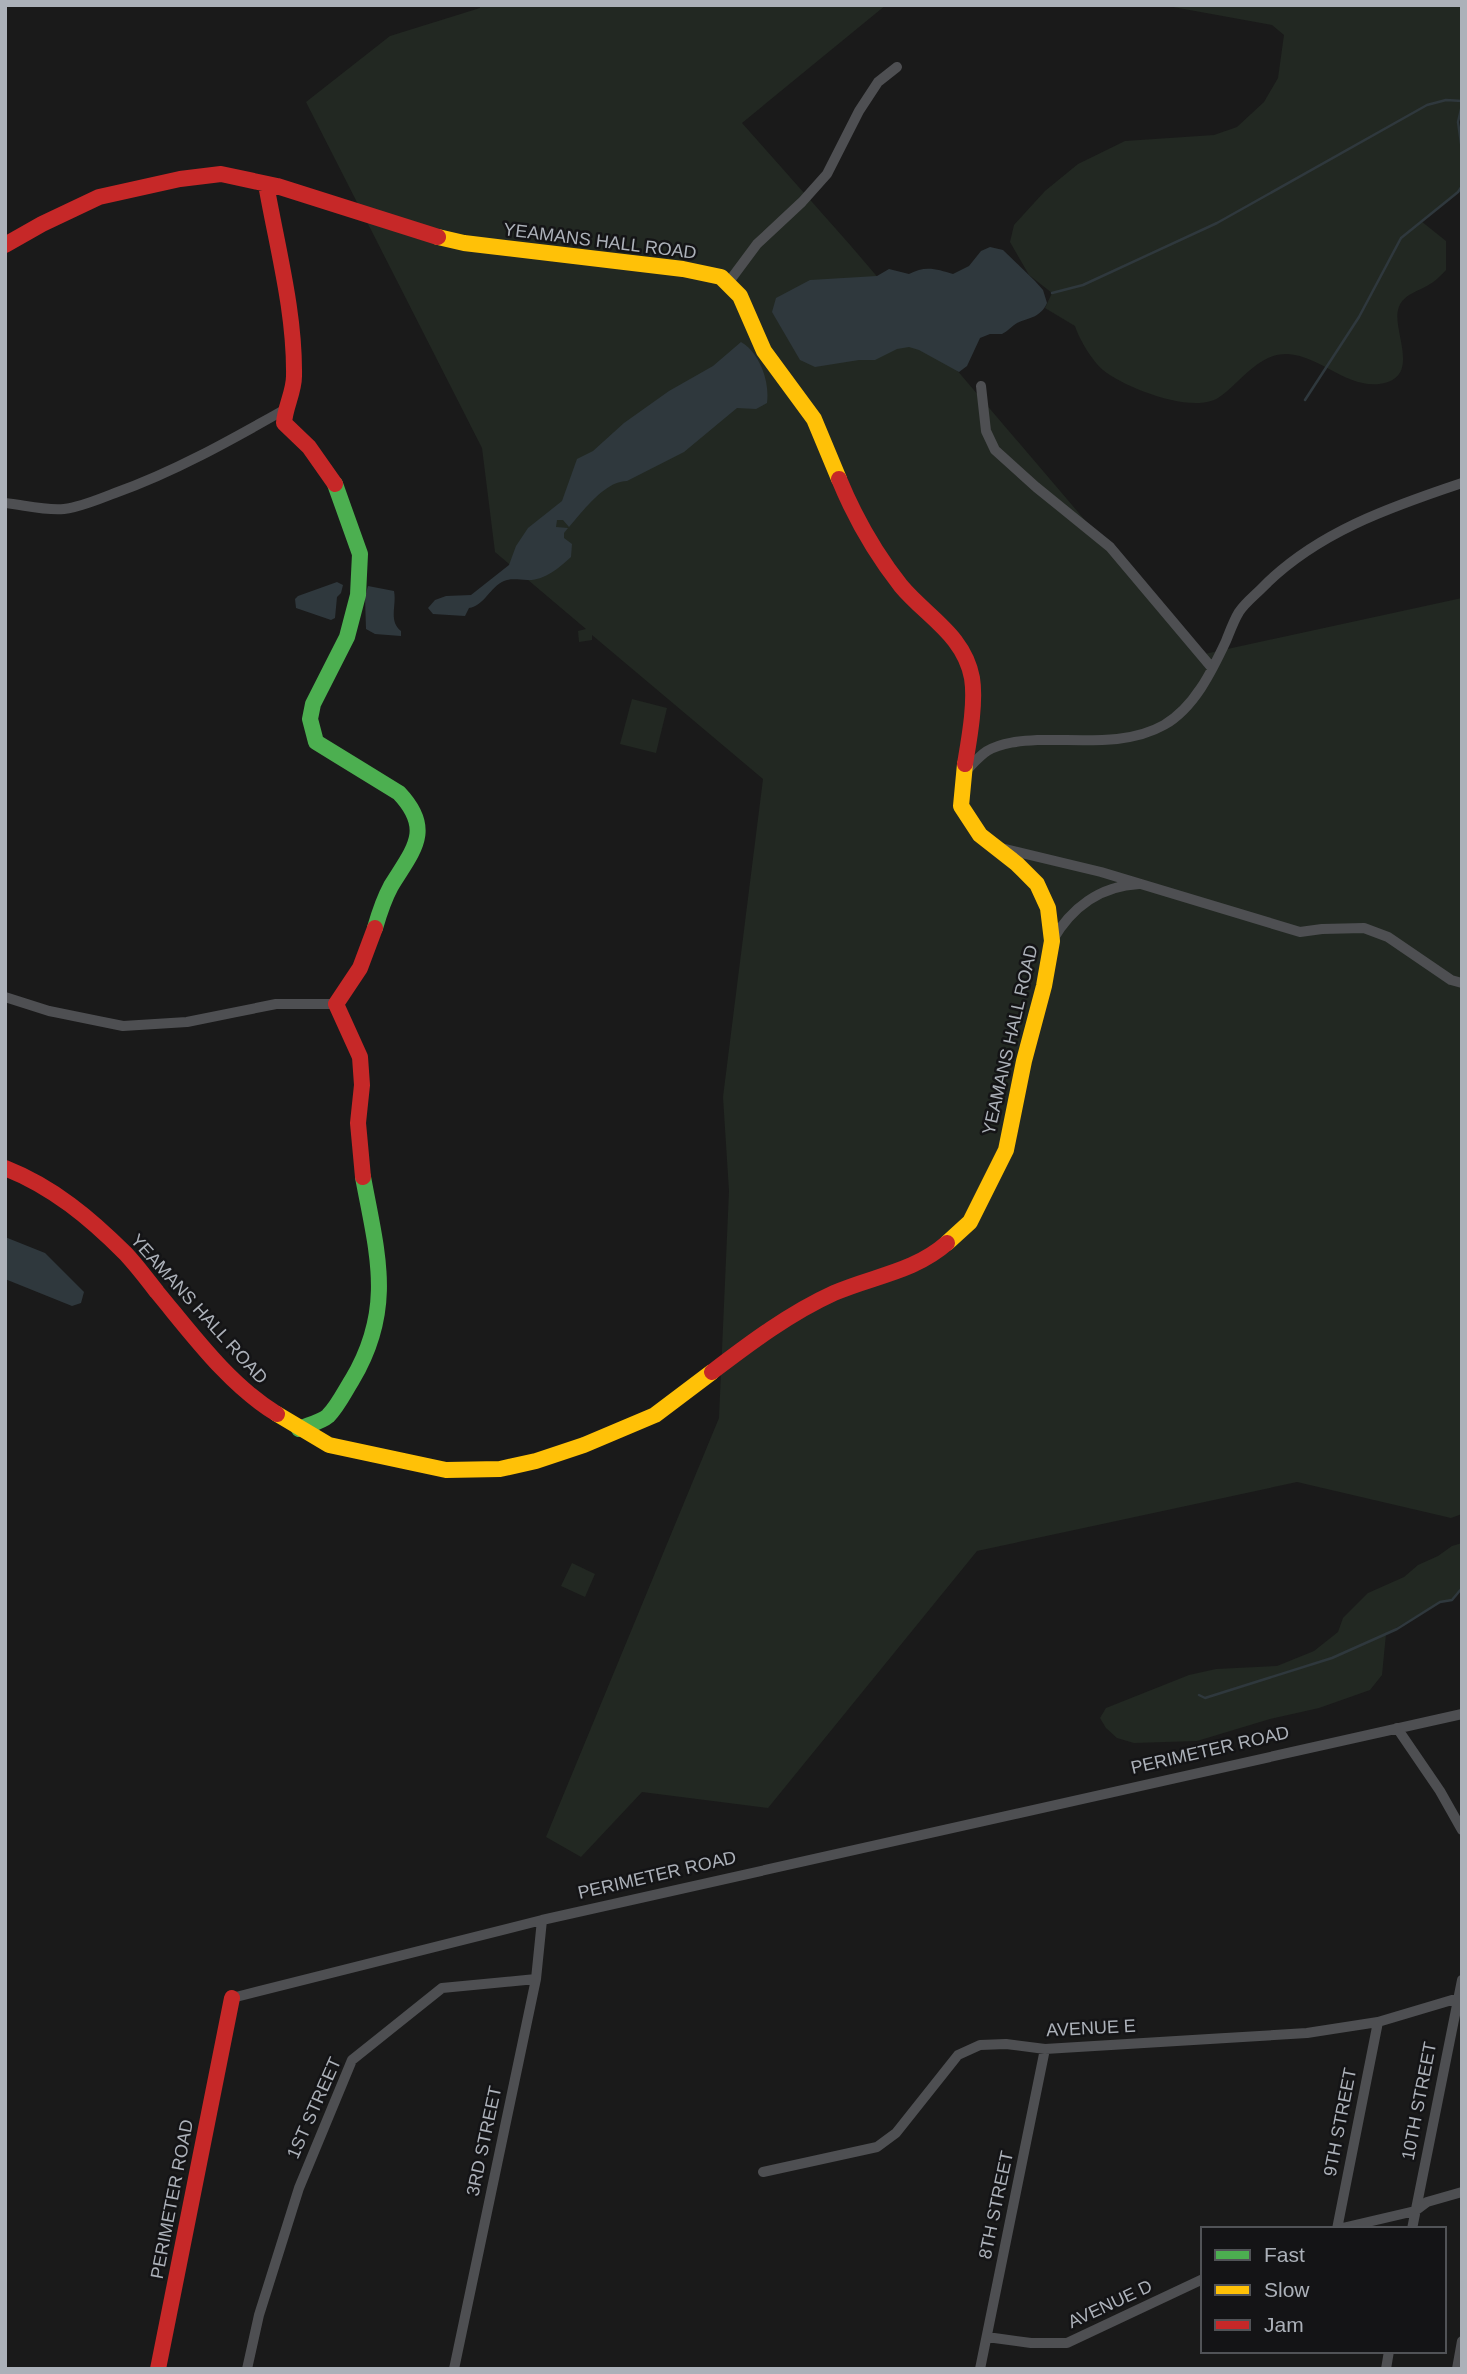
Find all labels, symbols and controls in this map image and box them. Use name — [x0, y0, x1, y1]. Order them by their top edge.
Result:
street label: YEAMANS HALL ROAD — [502, 219, 698, 263]
street label: YEAMANS HALL ROAD — [978, 943, 1042, 1137]
street label: YEAMANS HALL ROAD — [127, 1230, 271, 1388]
street label: PERIMETER ROAD — [1129, 1722, 1291, 1778]
street label: PERIMETER ROAD — [576, 1847, 738, 1903]
street label: AVENUE E — [1046, 2016, 1136, 2040]
street label: 10TH STREET — [1398, 2040, 1440, 2162]
street label: 1ST STREET — [283, 2054, 345, 2162]
street label: 9TH STREET — [1320, 2066, 1360, 2178]
street label: 3RD STREET — [463, 2084, 505, 2198]
street label: PERIMETER ROAD — [147, 2118, 197, 2280]
street label: 8TH STREET — [975, 2149, 1017, 2261]
legend — [1201, 2227, 1446, 2353]
text: Fast — [1264, 2243, 1305, 2266]
street label: AVENUE D — [1065, 2276, 1155, 2332]
text: Slow — [1264, 2278, 1310, 2301]
text: Jam — [1264, 2313, 1304, 2336]

